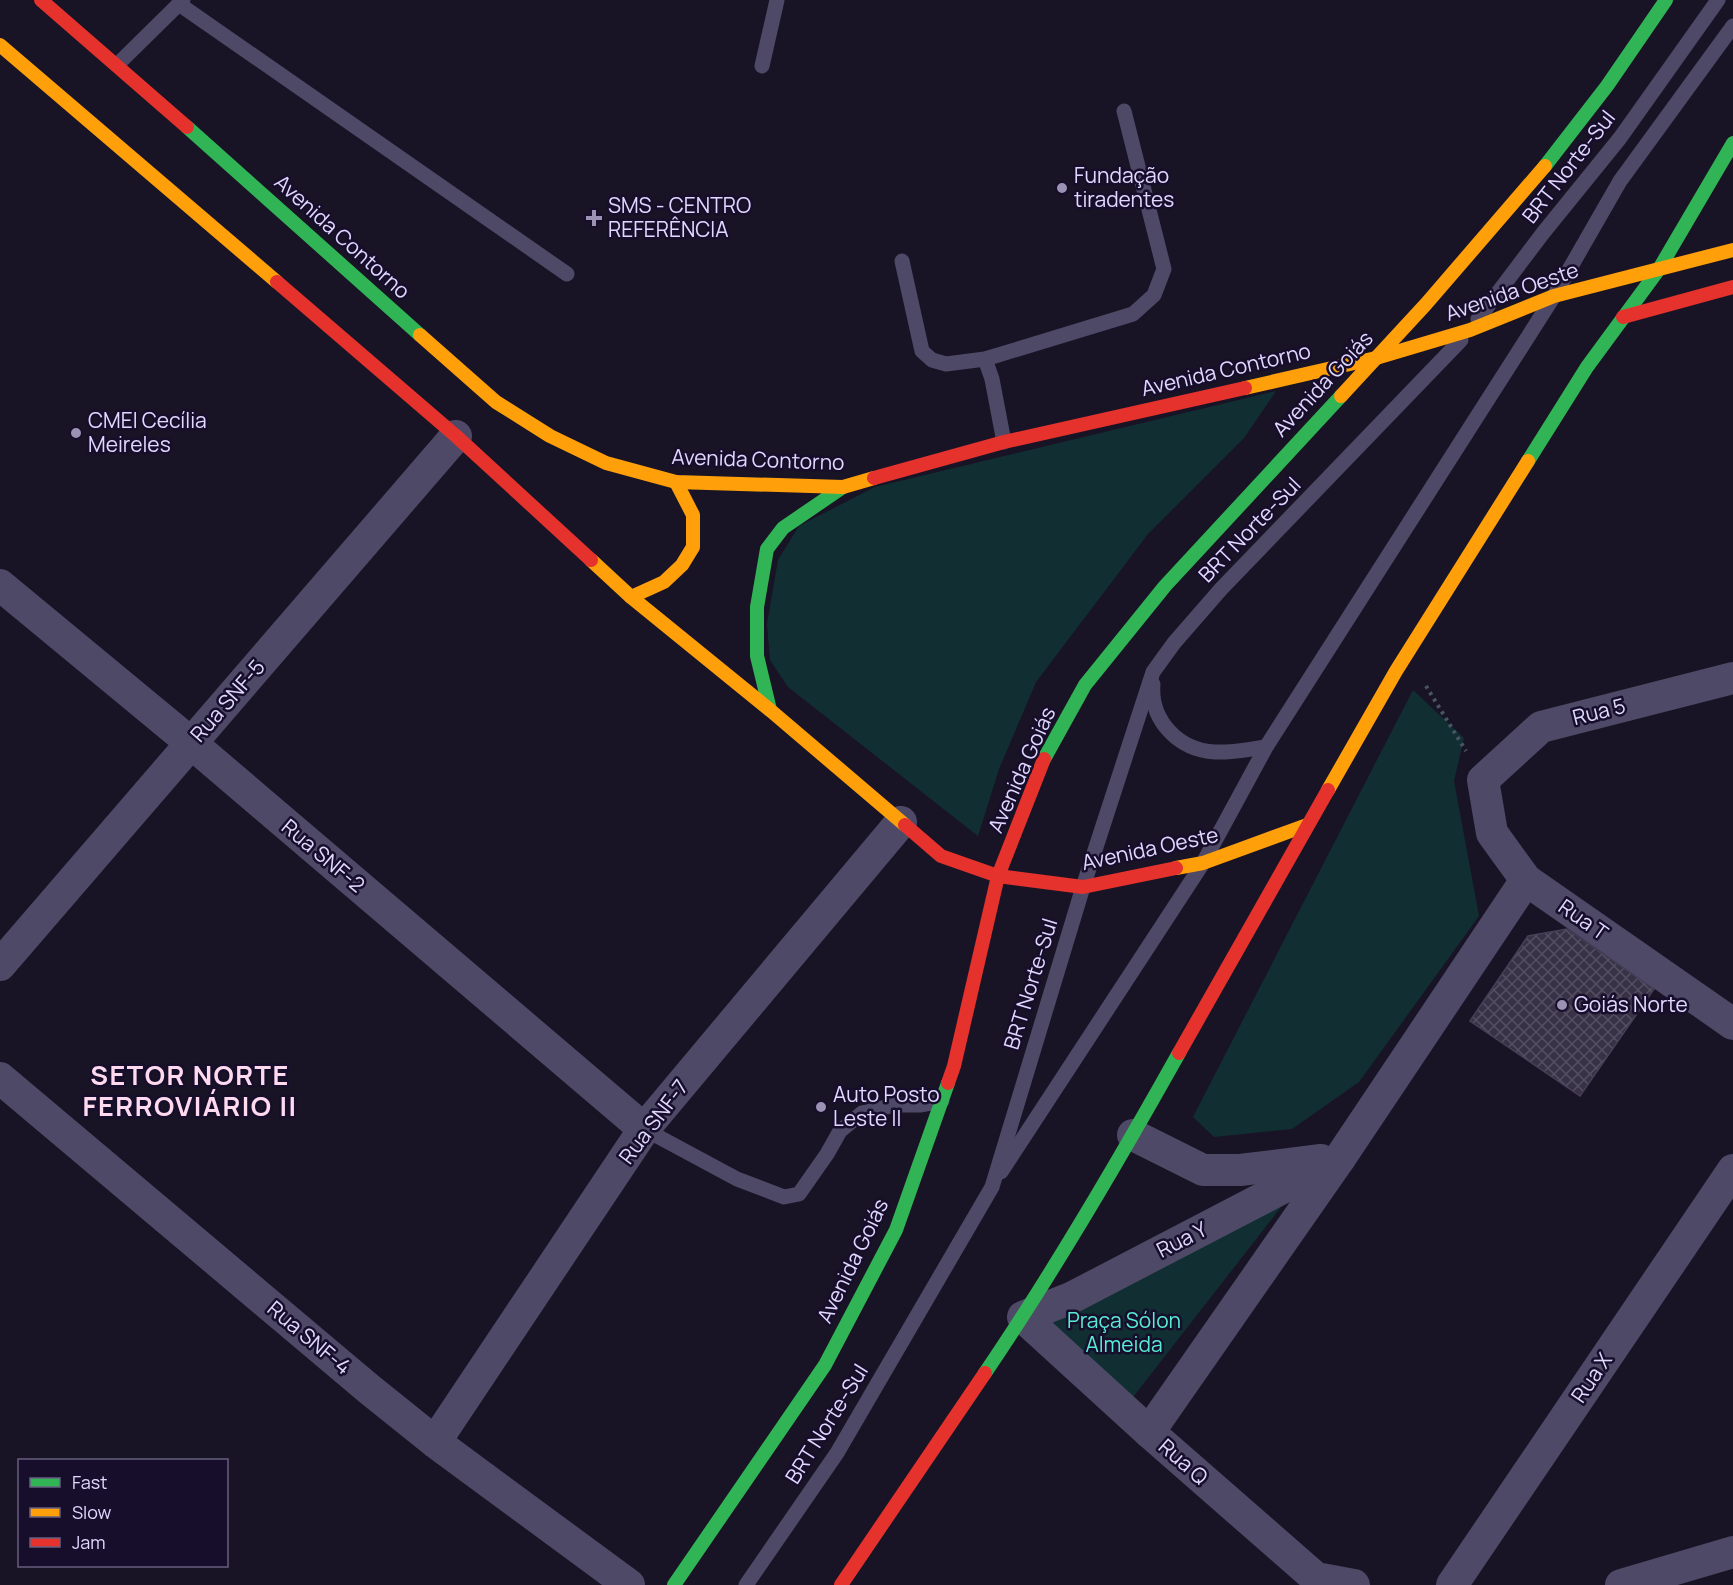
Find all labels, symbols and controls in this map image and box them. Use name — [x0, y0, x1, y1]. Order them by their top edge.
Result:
street label: BRT Norte-Sul — [1515, 104, 1621, 229]
place label: Fundação tiradentes — [1074, 161, 1174, 213]
street label: Avenida Contorno — [269, 168, 416, 305]
marker: Fundação tiradentes — [1055, 181, 1069, 195]
place label: SMS - CENTRO REFERÊNCIA — [608, 191, 751, 243]
marker: SMS - CENTRO REFERÊNCIA — [585, 209, 603, 227]
street label: Avenida Oeste — [1441, 255, 1582, 327]
street label: Avenida Goiás — [1266, 324, 1379, 442]
street label: Avenida Contorno — [1138, 336, 1313, 402]
place label: CMEI Cecília Meireles — [88, 406, 207, 458]
marker: CMEI Cecília Meireles — [69, 426, 83, 440]
street label: Avenida Contorno — [671, 442, 845, 476]
street label: BRT Norte-Sul — [1192, 471, 1307, 588]
street label: Rua SNF-5 — [184, 653, 271, 747]
street label: Rua 5 — [1569, 691, 1628, 731]
street label: Avenida Goiás — [981, 702, 1061, 837]
street label: Rua SNF-2 — [276, 812, 371, 898]
street label: Avenida Oeste — [1079, 820, 1221, 876]
street label: Rua T — [1553, 892, 1614, 946]
street label: BRT Norte-Sul — [997, 915, 1063, 1053]
place label: Goiás Norte — [1574, 990, 1688, 1018]
marker: Goiás Norte — [1555, 998, 1569, 1012]
district label: SETOR NORTE FERROVIÁRIO II — [82, 1056, 298, 1124]
street label: Rua SNF-7 — [612, 1074, 694, 1169]
place label: Auto Posto Leste II — [833, 1080, 940, 1132]
marker: Auto Posto Leste II — [814, 1100, 828, 1114]
street label: Avenida Goiás — [810, 1194, 894, 1327]
street label: Rua Y — [1151, 1214, 1212, 1264]
street label: Rua SNF-4 — [262, 1294, 357, 1380]
park label: Praça Sólon Almeida — [1067, 1306, 1181, 1358]
street label: Rua X — [1564, 1347, 1618, 1408]
street label: BRT Norte-Sul — [778, 1358, 874, 1489]
street label: Rua Q — [1153, 1432, 1214, 1490]
legend — [18, 1459, 228, 1567]
text: Fast — [72, 1470, 107, 1494]
text: Slow — [72, 1500, 112, 1524]
text: Jam — [72, 1530, 106, 1554]

